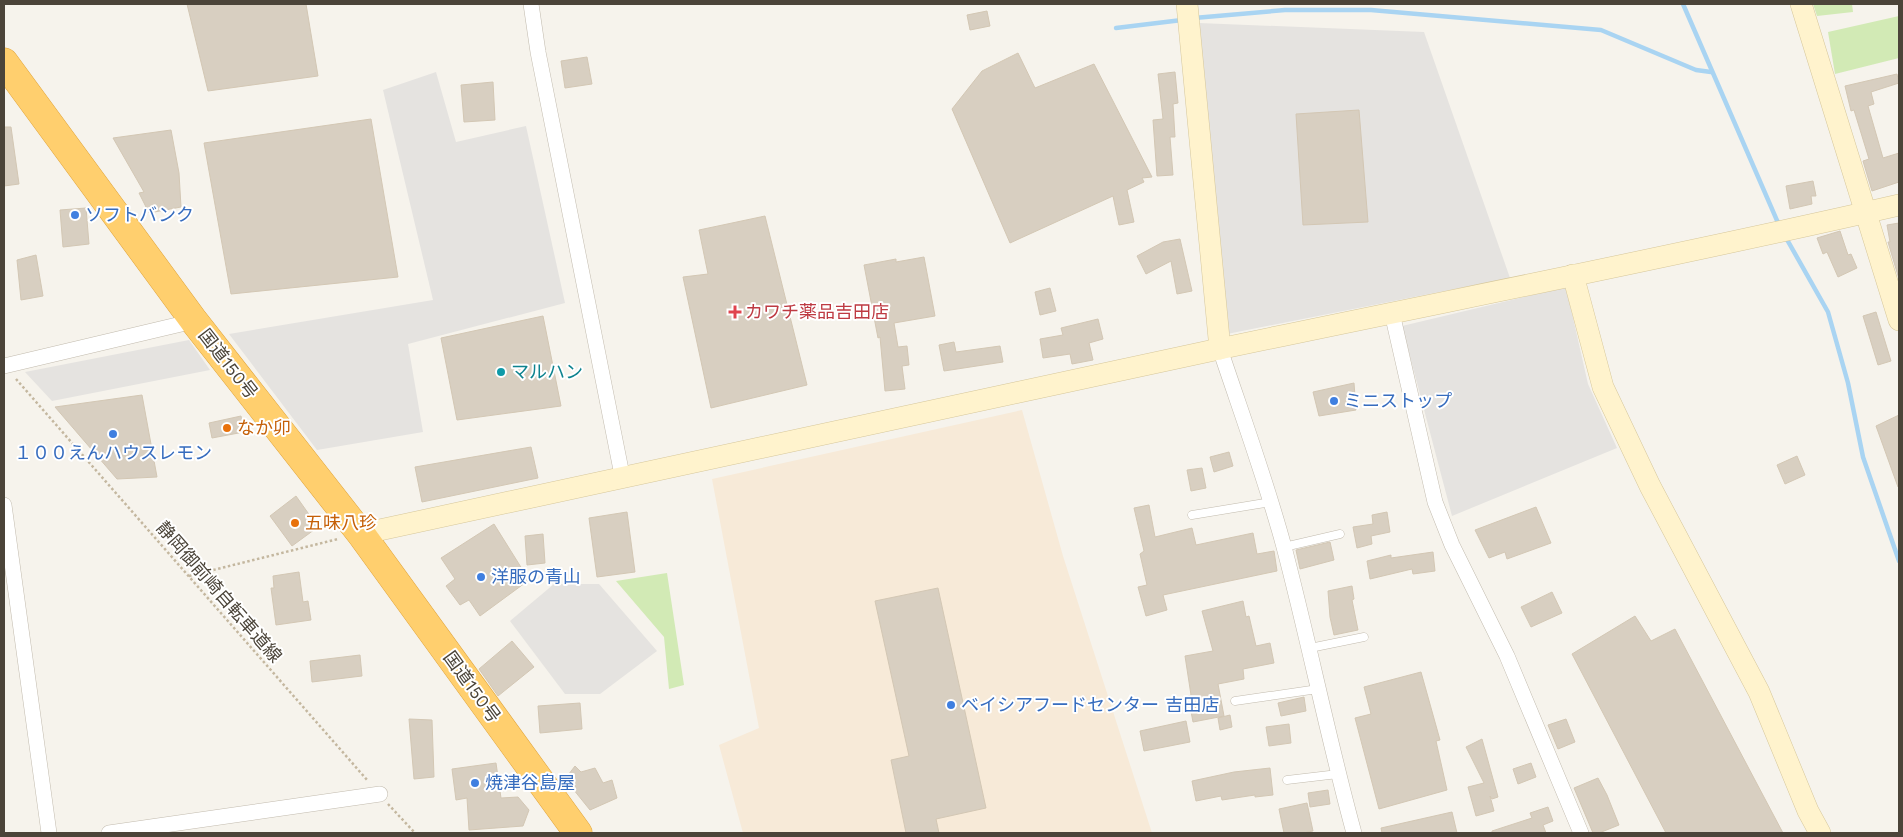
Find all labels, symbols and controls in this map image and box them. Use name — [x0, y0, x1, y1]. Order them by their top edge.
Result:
place label: ソフトバンク — [85, 204, 194, 225]
marker: ソフトバンク — [69, 209, 81, 221]
place label: カワチ薬品吉田店 — [745, 301, 889, 322]
marker: カワチ薬品吉田店 — [729, 306, 741, 318]
street label: 国道150号 — [195, 325, 262, 403]
place label: マルハン — [511, 361, 583, 382]
marker: マルハン — [495, 366, 507, 378]
place label: ミニストップ — [1344, 390, 1452, 411]
marker: ミニストップ — [1328, 395, 1340, 407]
place label: なか卯 — [237, 417, 291, 438]
marker: なか卯 — [221, 422, 233, 434]
marker: １００えんハウスレモン — [107, 428, 119, 440]
place label: １００えんハウスレモン — [14, 442, 212, 463]
place label: 五味八珍 — [305, 512, 377, 533]
street label: 静岡御前崎自転車道線 — [152, 517, 286, 666]
marker: 五味八珍 — [289, 517, 301, 529]
place label: 洋服の青山 — [491, 566, 581, 587]
marker: 洋服の青山 — [475, 571, 487, 583]
street label: 国道150号 — [440, 647, 505, 726]
place label: ベイシアフードセンター 吉田店 — [961, 694, 1219, 715]
marker: ベイシアフードセンター 吉田店 — [945, 699, 957, 711]
place label: 焼津谷島屋 — [485, 772, 575, 793]
marker: 焼津谷島屋 — [469, 777, 481, 789]

